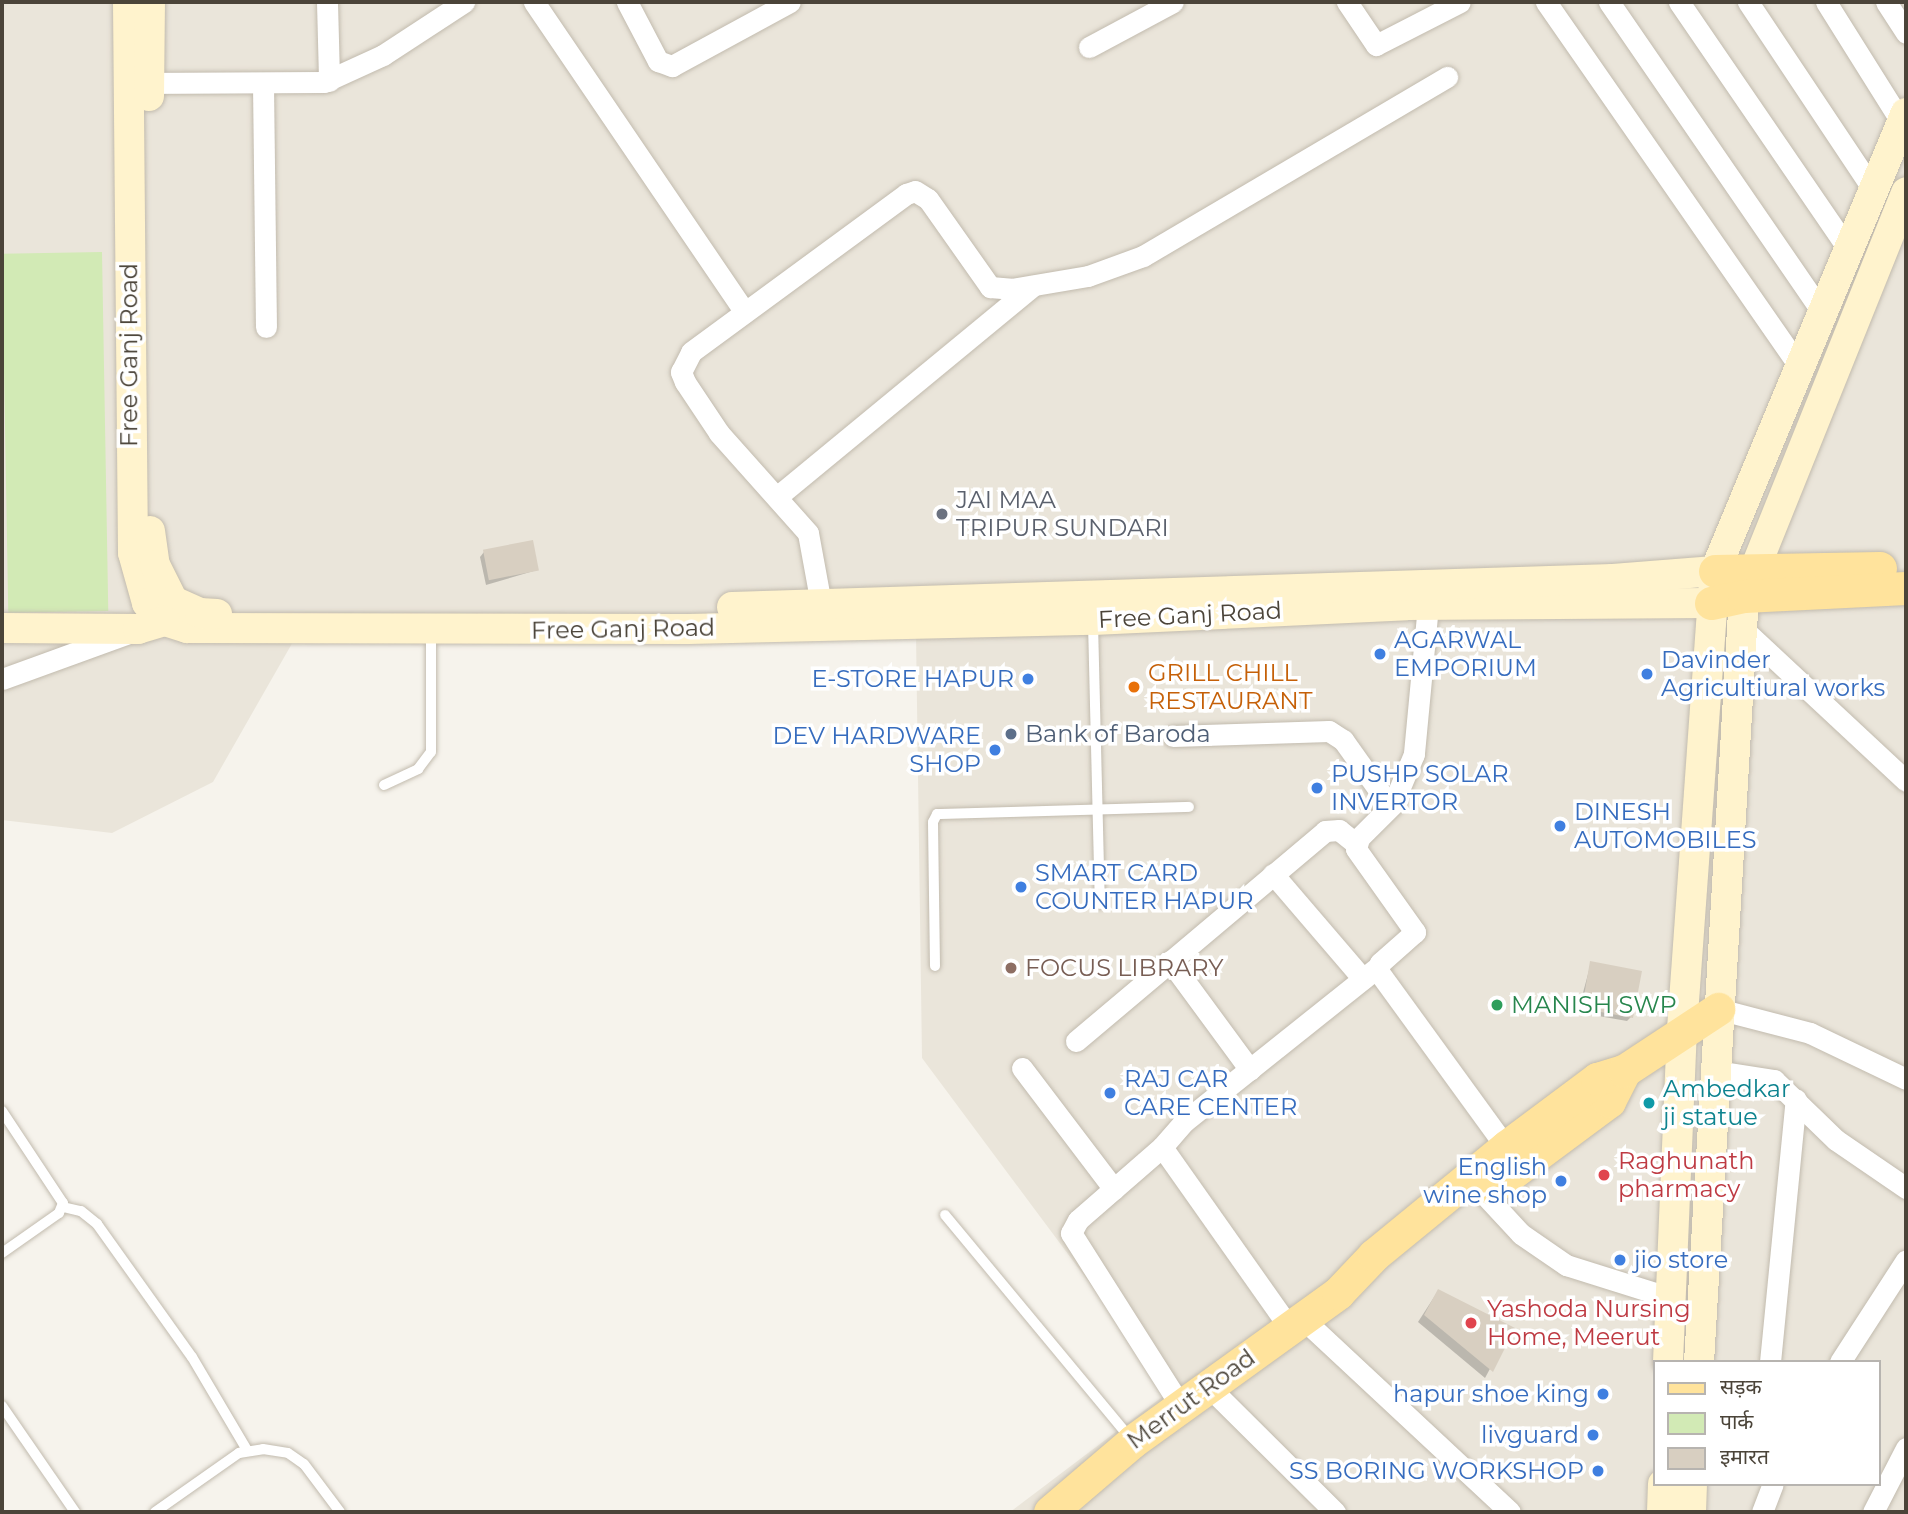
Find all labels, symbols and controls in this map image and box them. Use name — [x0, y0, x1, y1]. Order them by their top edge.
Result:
street label: Free Ganj Road — [115, 263, 143, 447]
place label: JAI MAA TRIPUR SUNDARI — [956, 486, 1169, 542]
marker: JAI MAA TRIPUR SUNDARI — [934, 506, 950, 522]
street label: Free Ganj Road — [1097, 596, 1283, 634]
street label: Free Ganj Road — [531, 613, 715, 645]
place label: AGARWAL EMPORIUM — [1394, 626, 1537, 682]
marker: AGARWAL EMPORIUM — [1372, 646, 1388, 662]
place label: Davinder Agricultiural works — [1661, 646, 1885, 702]
place label: GRILL CHILL RESTAURANT — [1148, 659, 1313, 715]
place label: E-STORE HAPUR — [812, 665, 1014, 693]
marker: Davinder Agricultiural works — [1639, 666, 1655, 682]
marker: E-STORE HAPUR — [1020, 671, 1036, 687]
marker: GRILL CHILL RESTAURANT — [1126, 679, 1142, 695]
place label: Bank of Baroda — [1025, 720, 1211, 748]
place label: DEV HARDWARE SHOP — [773, 722, 981, 778]
marker: Bank of Baroda — [1003, 726, 1019, 742]
marker: DEV HARDWARE SHOP — [987, 742, 1003, 758]
place label: PUSHP SOLAR INVERTOR — [1331, 760, 1509, 816]
marker: PUSHP SOLAR INVERTOR — [1309, 780, 1325, 796]
place label: DINESH AUTOMOBILES — [1574, 798, 1757, 854]
marker: DINESH AUTOMOBILES — [1552, 818, 1568, 834]
place label: SMART CARD COUNTER HAPUR — [1035, 859, 1253, 915]
marker: SMART CARD COUNTER HAPUR — [1013, 879, 1029, 895]
place label: FOCUS LIBRARY — [1025, 954, 1224, 982]
marker: FOCUS LIBRARY — [1003, 960, 1019, 976]
place label: MANISH SWP — [1511, 991, 1677, 1019]
marker: MANISH SWP — [1489, 997, 1505, 1013]
place label: RAJ CAR CARE CENTER — [1124, 1065, 1297, 1121]
place label: Ambedkar ji statue — [1663, 1075, 1791, 1131]
marker: RAJ CAR CARE CENTER — [1102, 1085, 1118, 1101]
marker: Ambedkar ji statue — [1641, 1095, 1657, 1111]
place label: Raghunath pharmacy — [1618, 1147, 1755, 1203]
place label: English wine shop — [1423, 1153, 1547, 1209]
marker: Raghunath pharmacy — [1596, 1167, 1612, 1183]
marker: English wine shop — [1553, 1173, 1569, 1189]
place label: jio store — [1634, 1246, 1728, 1274]
marker: jio store — [1612, 1252, 1628, 1268]
place label: Yashoda Nursing Home, Meerut — [1487, 1295, 1691, 1351]
marker: Yashoda Nursing Home, Meerut — [1461, 1313, 1481, 1333]
street label: Merrut Road — [1121, 1343, 1261, 1455]
legend — [1652, 1360, 1880, 1486]
text: सड़क — [1720, 1374, 1762, 1399]
place label: hapur shoe king — [1393, 1380, 1589, 1408]
marker: hapur shoe king — [1595, 1386, 1611, 1402]
text: पार्क — [1720, 1409, 1754, 1434]
place label: livguard — [1481, 1421, 1579, 1449]
marker: livguard — [1585, 1427, 1601, 1443]
text: इमारत — [1720, 1444, 1769, 1469]
place label: SS BORING WORKSHOP — [1289, 1457, 1584, 1485]
marker: SS BORING WORKSHOP — [1590, 1463, 1606, 1479]

